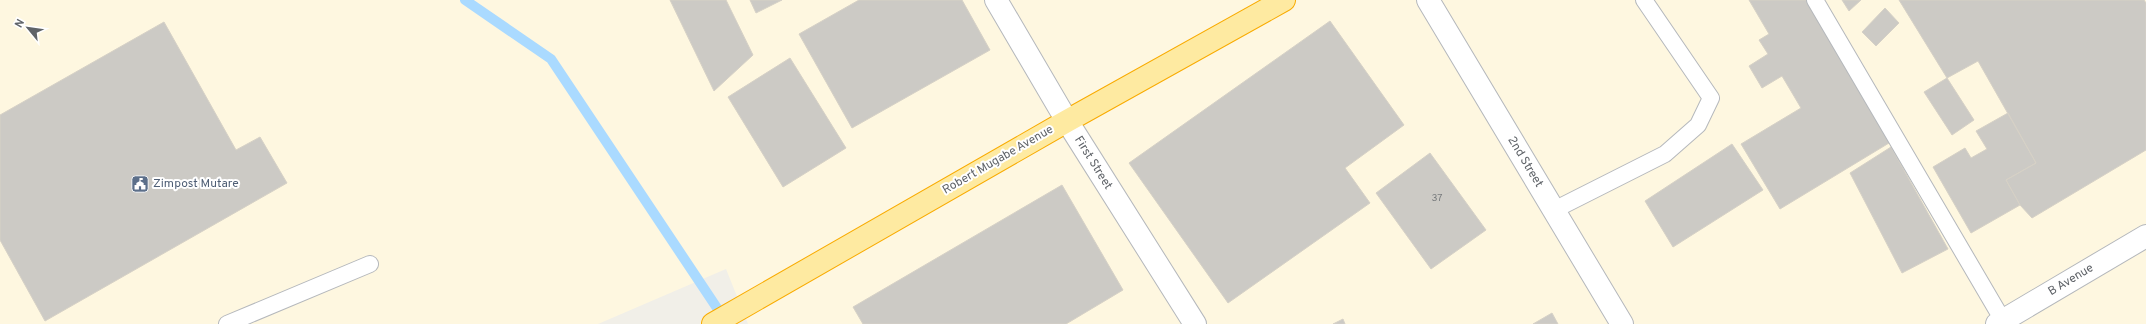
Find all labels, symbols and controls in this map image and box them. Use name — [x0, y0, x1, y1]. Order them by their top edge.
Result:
north arrow — [8, 8, 48, 48]
text: N — [12, 17, 28, 30]
street label: Robert Mugabe Avenue — [940, 122, 1056, 198]
street label: First Street — [1070, 133, 1116, 193]
street label: 2nd Street — [1503, 133, 1547, 191]
public building icon: Zimpost Mutare — [130, 174, 150, 194]
place label: Zimpost Mutare — [153, 176, 239, 192]
house number: 37 — [1431, 192, 1443, 205]
street label: B Avenue — [2045, 260, 2097, 300]

